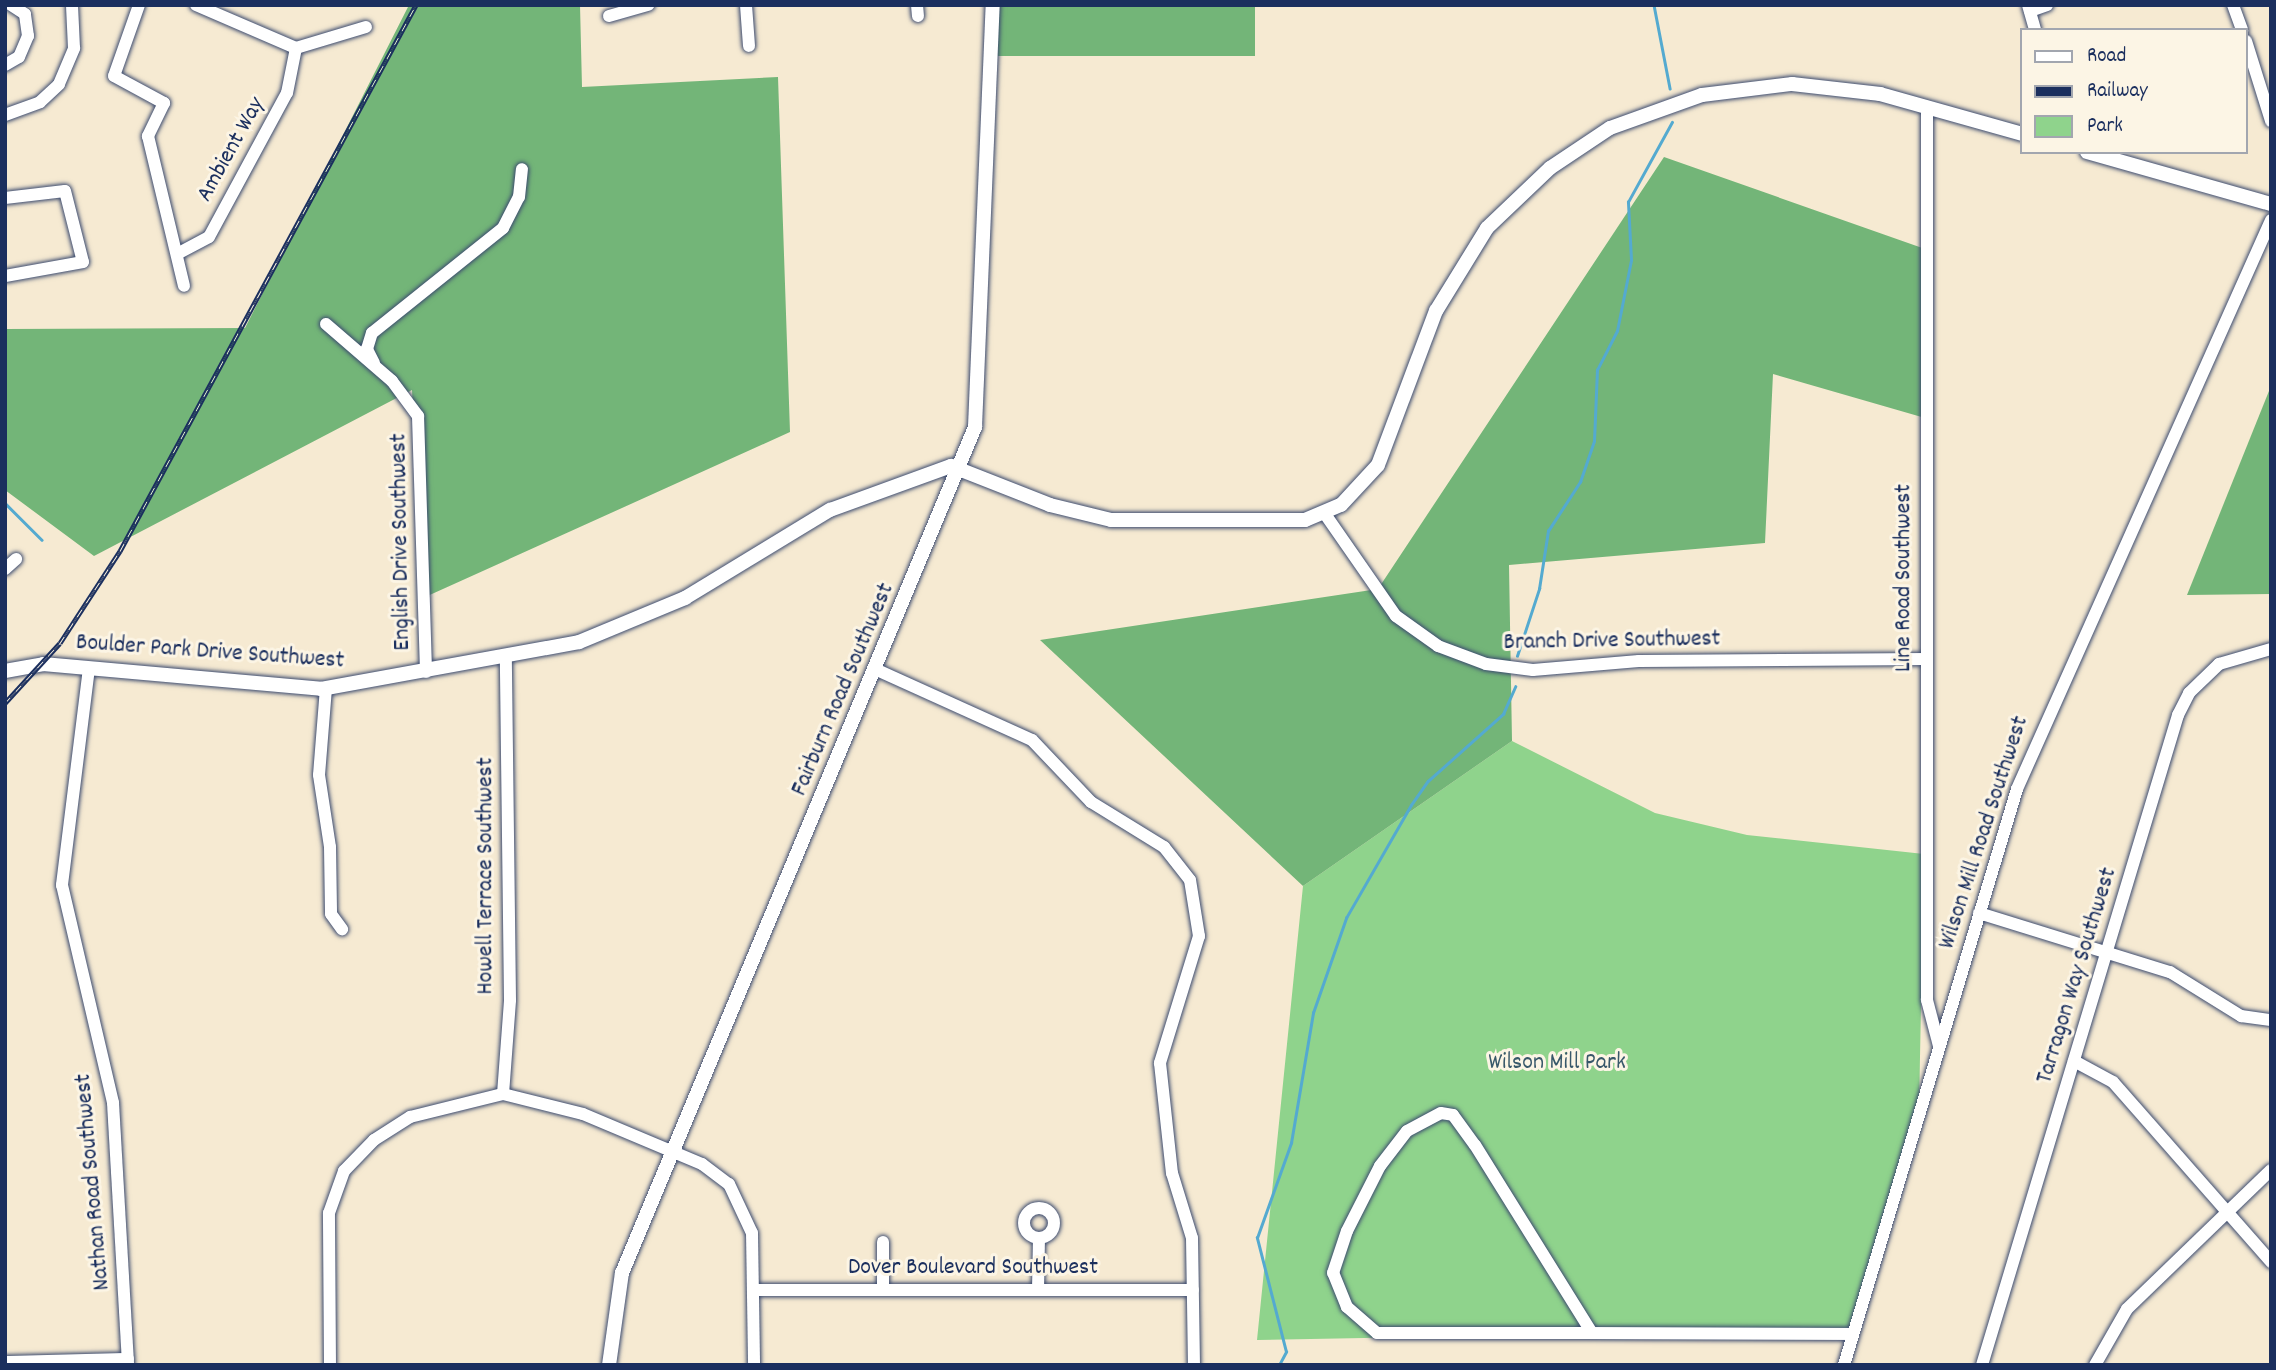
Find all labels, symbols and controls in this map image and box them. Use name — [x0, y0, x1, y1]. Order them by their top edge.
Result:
legend — [2021, 28, 2248, 154]
text: Road — [2087, 42, 2126, 72]
text: Railway — [2087, 77, 2148, 107]
street label: Ambient Way — [191, 93, 273, 207]
text: Park — [2087, 112, 2123, 142]
street label: English Drive Southwest — [386, 433, 418, 651]
street label: Line Road Southwest — [1891, 484, 1919, 672]
street label: Fairburn Road Southwest — [786, 579, 902, 801]
street label: Branch Drive Southwest — [1503, 626, 1721, 658]
street label: Boulder Park Drive Southwest — [75, 629, 345, 677]
street label: Wilson Mill Road Southwest — [1934, 713, 2036, 953]
street label: Howell Terrace Southwest — [473, 757, 501, 995]
street label: Tarragon Way Southwest — [2031, 865, 2125, 1087]
park label: Wilson Mill Park — [1488, 1050, 1626, 1078]
street label: Nathan Road Southwest — [70, 1072, 118, 1292]
street label: Dover Boulevard Southwest — [848, 1255, 1098, 1283]

